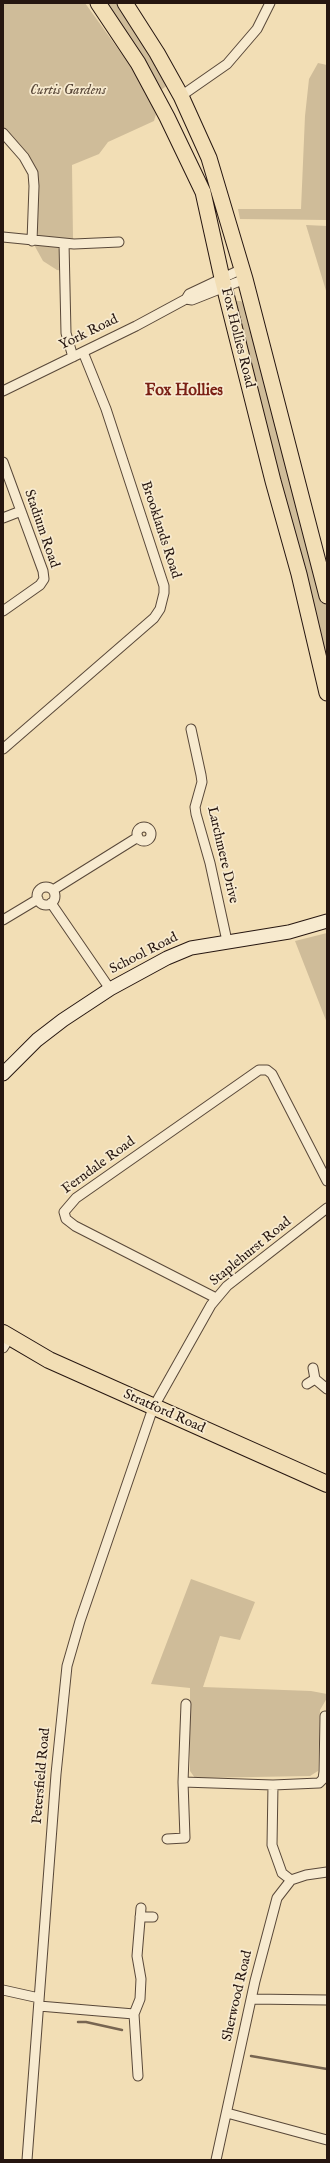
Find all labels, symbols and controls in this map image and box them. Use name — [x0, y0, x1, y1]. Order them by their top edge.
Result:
park label: Curtis Gardens — [30, 83, 106, 99]
street label: Fox Hollies Road — [216, 286, 258, 390]
street label: York Road — [57, 312, 121, 354]
district label: Fox Hollies — [145, 382, 223, 402]
street label: Brooklands Road — [136, 479, 184, 581]
street label: Stadium Road — [20, 488, 62, 570]
street label: Larchmere Drive — [203, 805, 241, 905]
street label: School Road — [107, 930, 181, 978]
street label: Ferndale Road — [59, 1134, 139, 1198]
street label: Staplehurst Road — [207, 1214, 295, 1290]
street label: Stratford Road — [120, 1386, 208, 1438]
street label: Petersfield Road — [29, 1727, 55, 1825]
street label: Sherwood Road — [219, 1949, 257, 2043]

